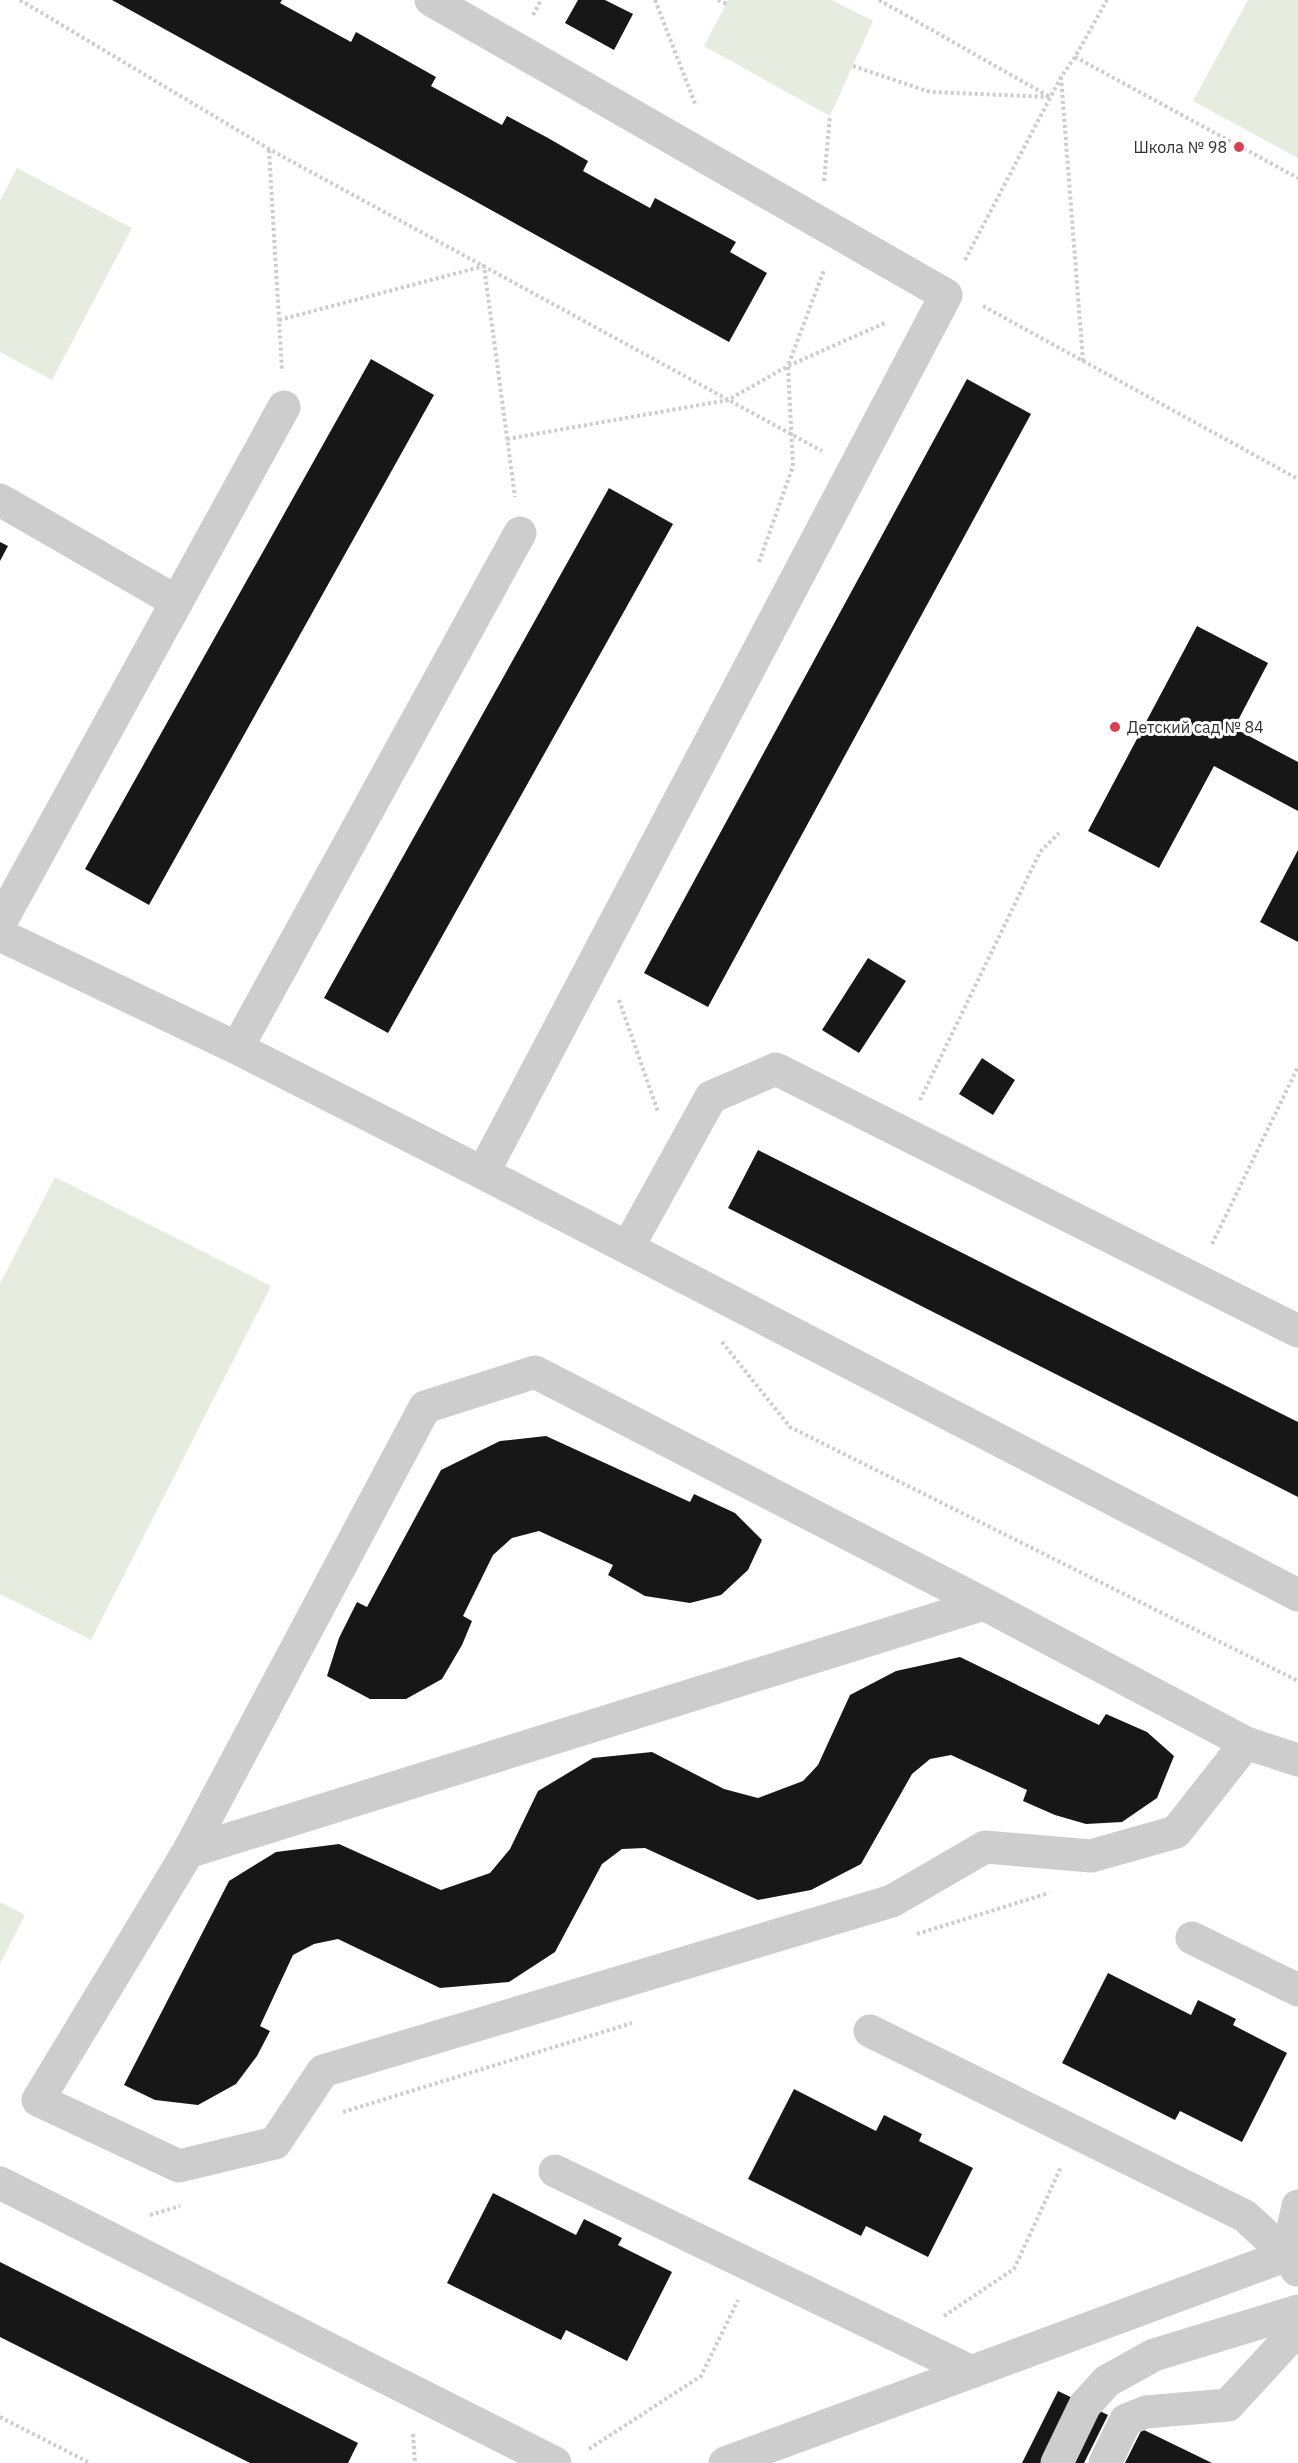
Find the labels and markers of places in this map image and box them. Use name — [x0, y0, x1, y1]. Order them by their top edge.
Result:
place label: Школа № 98 — [1133, 137, 1227, 157]
marker: Школа № 98 — [1232, 140, 1246, 154]
place label: Детский сад № 84 — [1127, 717, 1264, 737]
marker: Детский сад № 84 — [1108, 720, 1122, 734]

